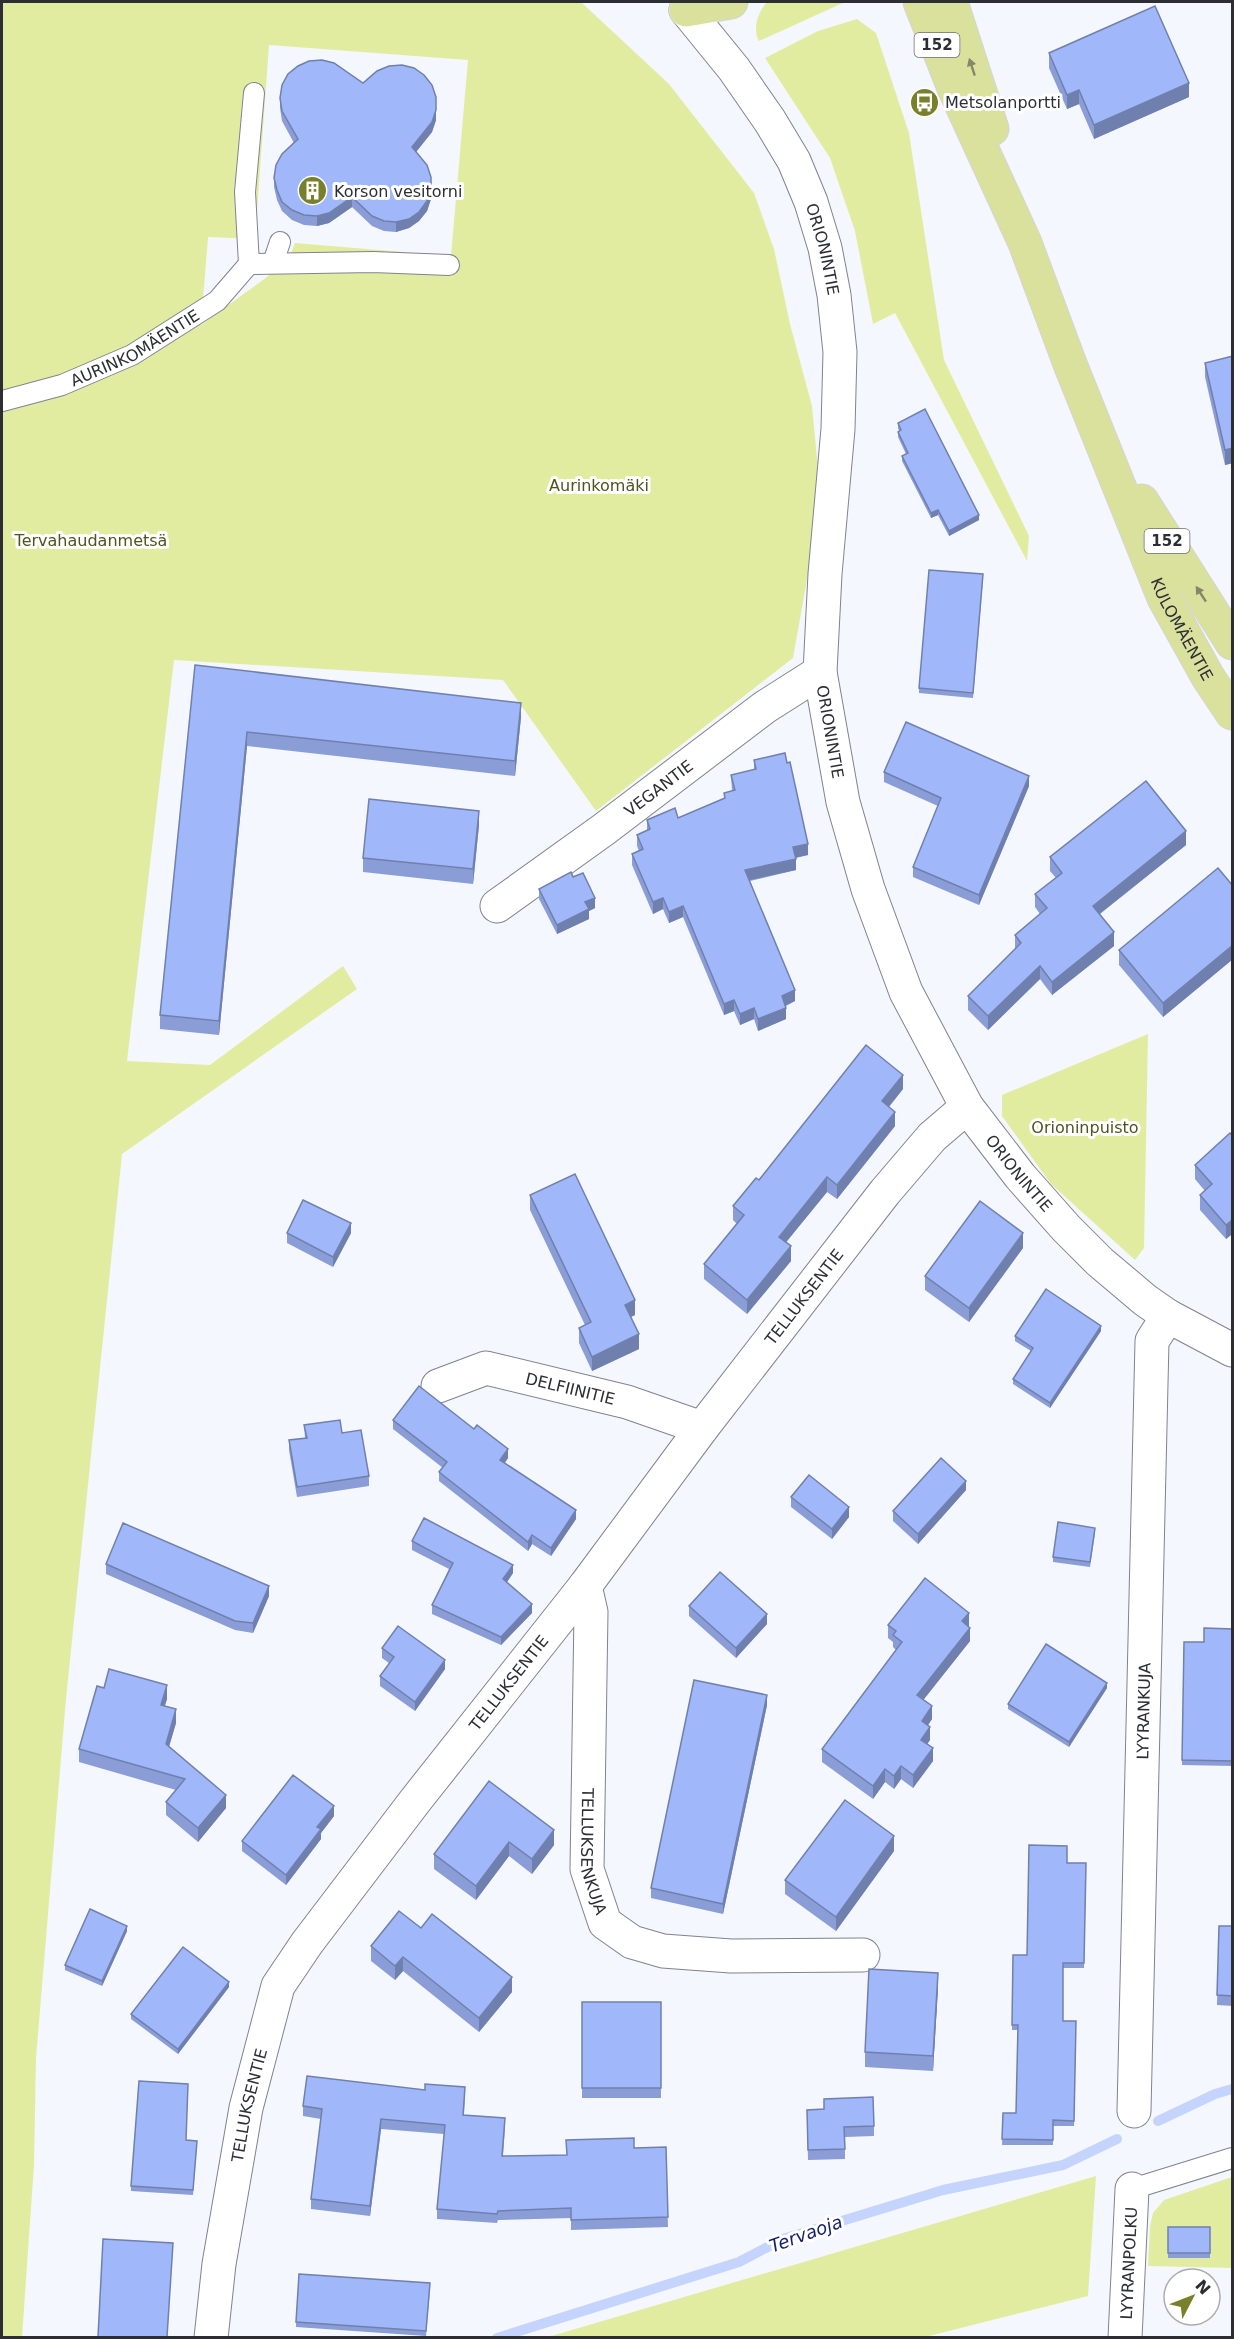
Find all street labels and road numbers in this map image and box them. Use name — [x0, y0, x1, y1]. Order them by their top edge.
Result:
road number: 152 — [914, 33, 960, 57]
street label: ORIONINTIE — [802, 201, 843, 297]
street label: AURINKOMÄENTIE — [67, 306, 203, 390]
road number: 152 — [1144, 529, 1190, 553]
street label: KULOMÄENTIE — [1147, 575, 1217, 684]
street label: ORIONINTIE — [813, 684, 848, 780]
street label: VEGANTIE — [621, 756, 697, 820]
street label: ORIONINTIE — [982, 1131, 1056, 1216]
street label: TELLUKSENTIE — [761, 1245, 847, 1349]
street label: DELFIINITIE — [524, 1369, 617, 1409]
street label: TELLUKSENTIE — [465, 1632, 552, 1735]
street label: LYYRANKUJA — [1133, 1662, 1154, 1760]
street label: TELLUKSENKUJA — [577, 1787, 611, 1917]
street label: TELLUKSENTIE — [228, 2046, 271, 2165]
street label: LYYRANPOLKU — [1117, 2206, 1141, 2320]

